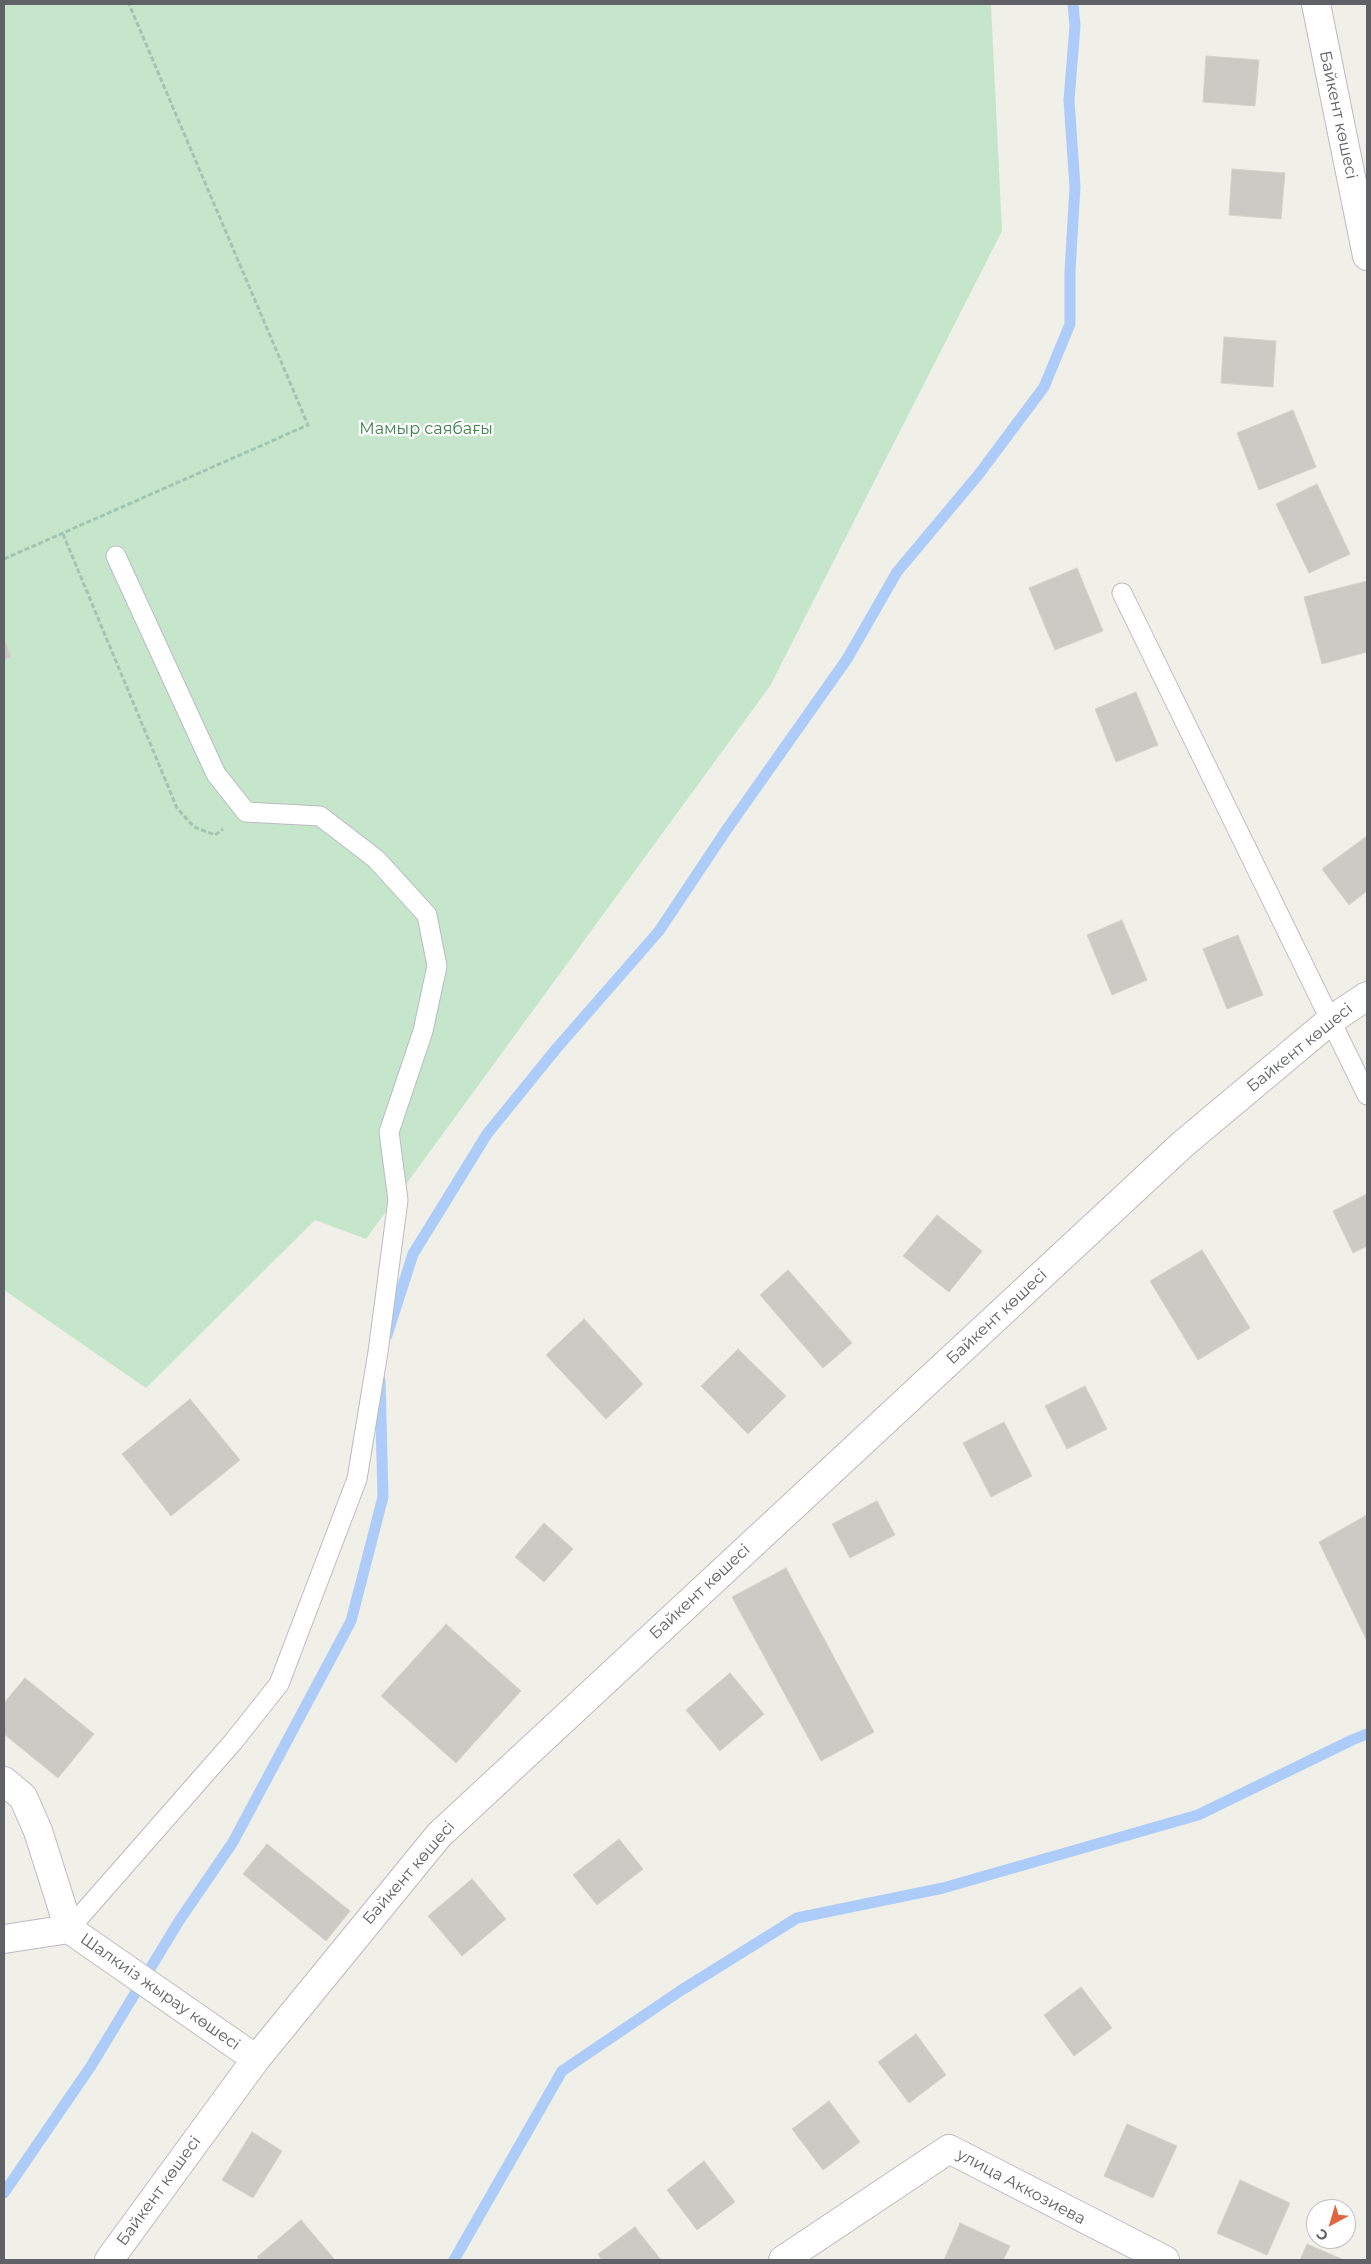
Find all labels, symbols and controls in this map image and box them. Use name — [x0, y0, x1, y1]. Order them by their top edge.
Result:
street label: Байкент көшесі — [1315, 49, 1361, 181]
park label: Мамыр саябағы — [359, 419, 493, 439]
street label: Байкент көшесі — [1243, 999, 1357, 1097]
street label: Байкент көшесі — [943, 1265, 1051, 1369]
street label: Байкент көшесі — [646, 1540, 754, 1644]
street label: Байкент көшесі — [359, 1817, 459, 1929]
street label: Шалкиіз жырау көшесі — [76, 1929, 244, 2055]
street label: Байкент көшесі — [113, 2132, 205, 2250]
street label: улица Аккозиева — [953, 2145, 1089, 2229]
north arrow — [1306, 2199, 1356, 2249]
text: С — [1313, 2225, 1332, 2245]

